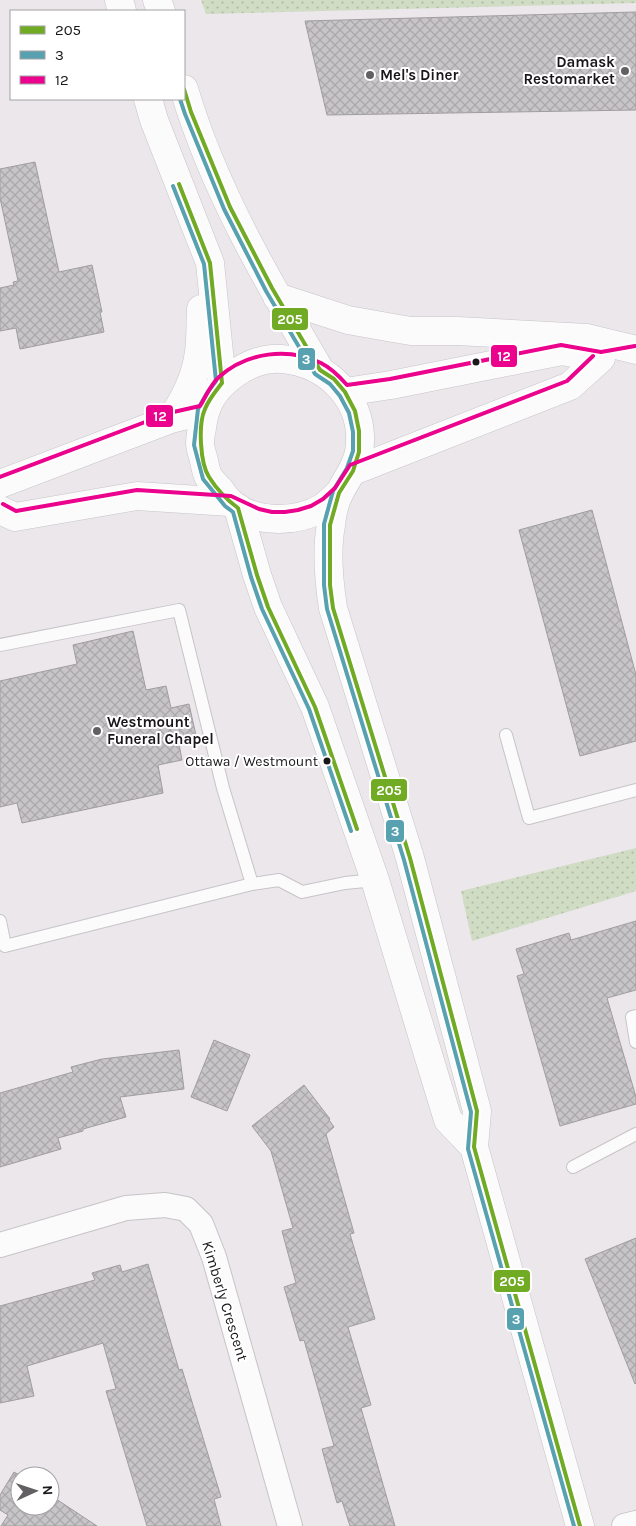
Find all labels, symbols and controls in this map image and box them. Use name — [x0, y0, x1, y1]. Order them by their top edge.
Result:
legend — [10, 10, 185, 100]
text: 205 — [55, 21, 81, 39]
text: 3 — [55, 46, 64, 64]
place label: Damask Restomarket — [523, 53, 615, 88]
marker: Damask Restomarket — [619, 65, 631, 77]
place label: Mel's Diner — [380, 66, 459, 84]
marker: Mel's Diner — [364, 69, 376, 81]
text: 12 — [55, 71, 69, 89]
line badge: 205 — [271, 307, 309, 331]
text: 205 — [277, 311, 303, 328]
line badge: 12 — [490, 344, 518, 368]
line badge: 3 — [297, 347, 316, 371]
text: 12 — [497, 348, 511, 365]
text: 3 — [302, 351, 310, 368]
unlabelled marker — [471, 357, 481, 367]
line badge: 12 — [145, 404, 174, 428]
text: 12 — [153, 408, 167, 425]
place label: Westmount Funeral Chapel — [107, 713, 214, 748]
marker: Westmount Funeral Chapel — [91, 725, 103, 737]
place label: Ottawa / Westmount — [185, 753, 318, 770]
marker: Ottawa / Westmount — [322, 756, 332, 766]
line badge: 205 — [370, 778, 408, 802]
text: 205 — [376, 782, 402, 799]
line badge: 3 — [385, 819, 405, 843]
text: 3 — [391, 823, 399, 840]
street label: Kimberly Crescent — [198, 1239, 252, 1364]
line badge: 205 — [493, 1269, 531, 1293]
text: 205 — [499, 1273, 525, 1290]
line badge: 3 — [506, 1307, 525, 1331]
text: 3 — [512, 1311, 520, 1328]
north arrow — [10, 1466, 60, 1516]
text: N — [39, 1485, 56, 1496]

